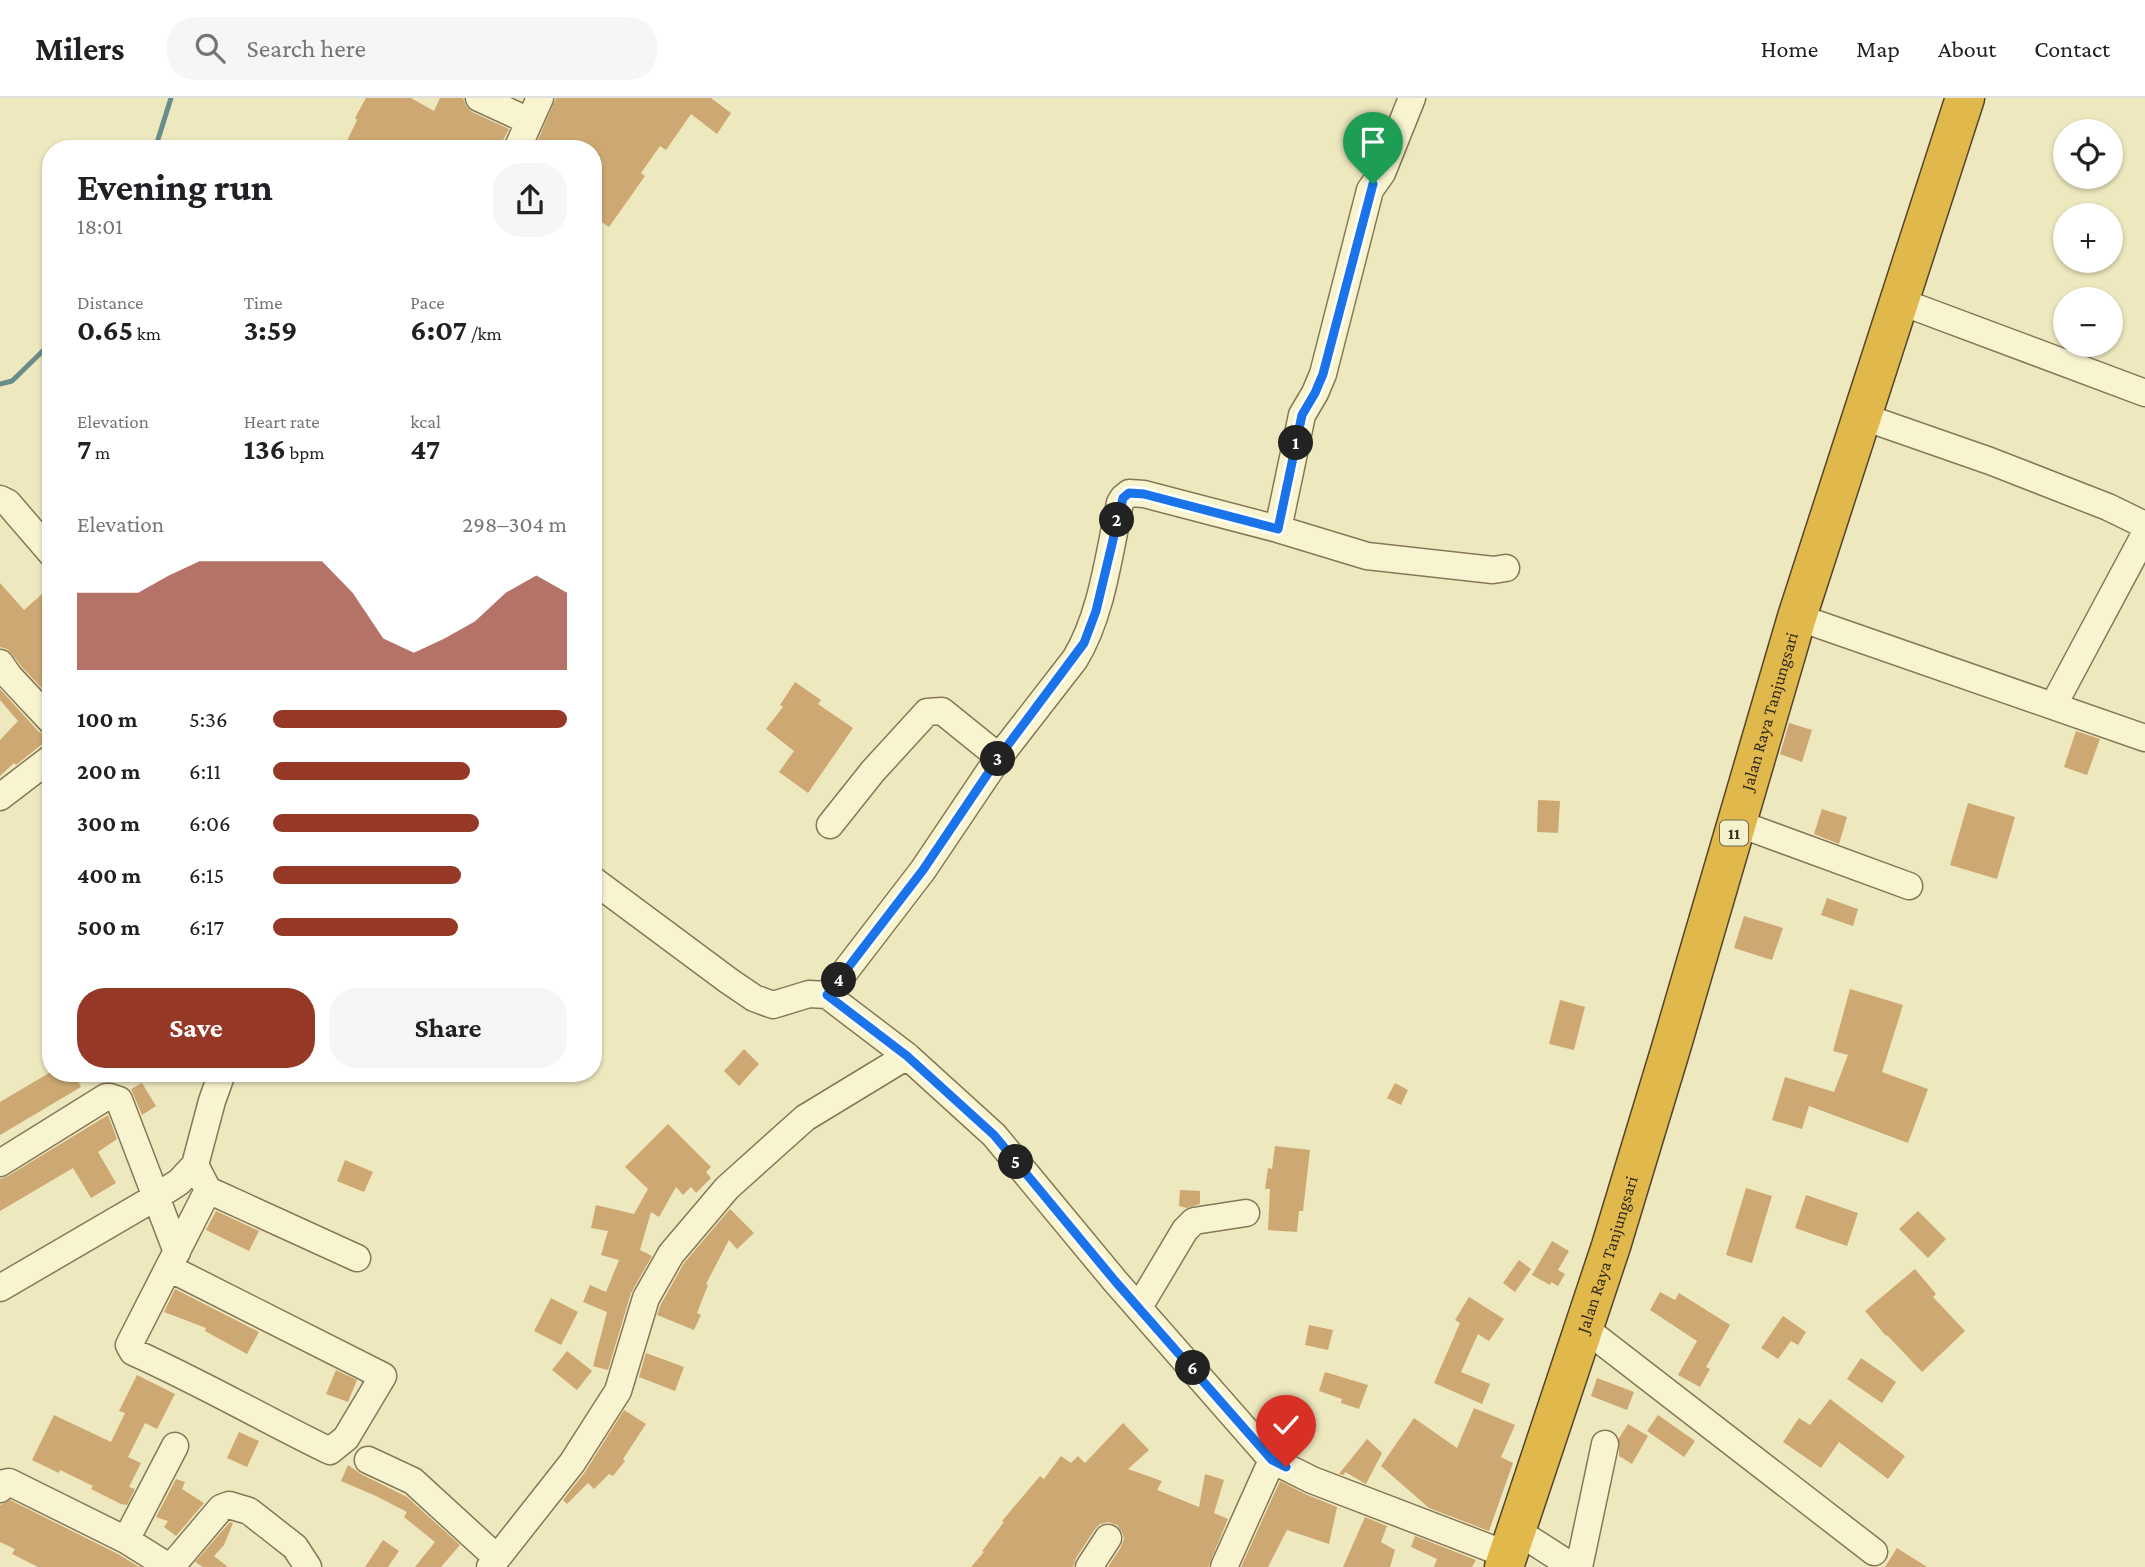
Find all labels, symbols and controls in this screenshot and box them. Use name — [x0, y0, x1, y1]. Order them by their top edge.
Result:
search box — [167, 17, 657, 80]
icon: search — [191, 29, 229, 67]
text: Milers — [35, 30, 125, 67]
text: Search here — [247, 34, 366, 63]
text: Home — [1761, 35, 1818, 62]
text: Map — [1856, 35, 1900, 62]
text: About — [1938, 35, 1996, 62]
text: Contact — [2034, 35, 2110, 62]
pin — [1343, 112, 1403, 184]
map controls — [2053, 119, 2123, 357]
button: locate — [2053, 119, 2123, 189]
icon: arrive — [1354, 123, 1392, 161]
button: share — [493, 163, 567, 237]
text: Evening run — [77, 166, 273, 208]
button: + — [2053, 203, 2123, 273]
text: 18:01 — [77, 213, 123, 239]
button: − — [2053, 287, 2123, 357]
text: Distance — [77, 292, 143, 313]
text: Time — [244, 292, 283, 313]
text: Pace — [410, 292, 445, 313]
text: 0.65 — [77, 313, 133, 346]
text: 3:59 — [244, 313, 297, 346]
text: 6:07 — [410, 313, 467, 346]
text: km — [133, 323, 161, 344]
text: /km — [467, 323, 502, 344]
text: Elevation — [77, 411, 149, 432]
text: Heart rate — [244, 411, 320, 432]
text: kcal — [410, 411, 441, 432]
pin: 1 — [1278, 426, 1314, 460]
text: 7 — [77, 432, 92, 465]
text: 136 — [244, 432, 286, 465]
text: 47 — [410, 432, 440, 465]
text: 1 — [1292, 432, 1299, 453]
text: m — [92, 442, 110, 463]
text: bpm — [286, 442, 324, 463]
pin: 2 — [1100, 502, 1134, 538]
text: 2 — [1112, 509, 1121, 530]
text: Elevation — [77, 511, 164, 537]
text: 298–304 m — [462, 511, 567, 537]
street label: Jalan Raya Tanjungsari — [1736, 630, 1802, 795]
text: 100 m — [77, 706, 137, 732]
text: 5:36 — [189, 706, 228, 732]
pin: 3 — [981, 742, 1016, 776]
text: 3 — [993, 748, 1002, 769]
text: 200 m — [77, 758, 141, 784]
text: 6:11 — [189, 758, 221, 784]
text: 300 m — [77, 810, 140, 836]
text: 6:06 — [189, 810, 231, 836]
road number: 11 — [1720, 820, 1748, 846]
text: 400 m — [77, 862, 141, 888]
text: 6:15 — [189, 862, 224, 888]
text: 500 m — [77, 914, 140, 940]
text: 6:17 — [189, 914, 224, 940]
pin: 4 — [822, 962, 856, 998]
text: 4 — [833, 969, 844, 990]
button: Save — [77, 988, 315, 1068]
button: Share — [329, 988, 567, 1068]
pin: 5 — [998, 1144, 1034, 1180]
text: 5 — [1011, 1151, 1020, 1172]
street label: Jalan Raya Tanjungsari — [1572, 1173, 1642, 1338]
pin: 6 — [1176, 1350, 1210, 1386]
text: 6 — [1187, 1357, 1198, 1378]
pin — [1256, 1395, 1316, 1467]
icon: check — [1267, 1406, 1305, 1444]

